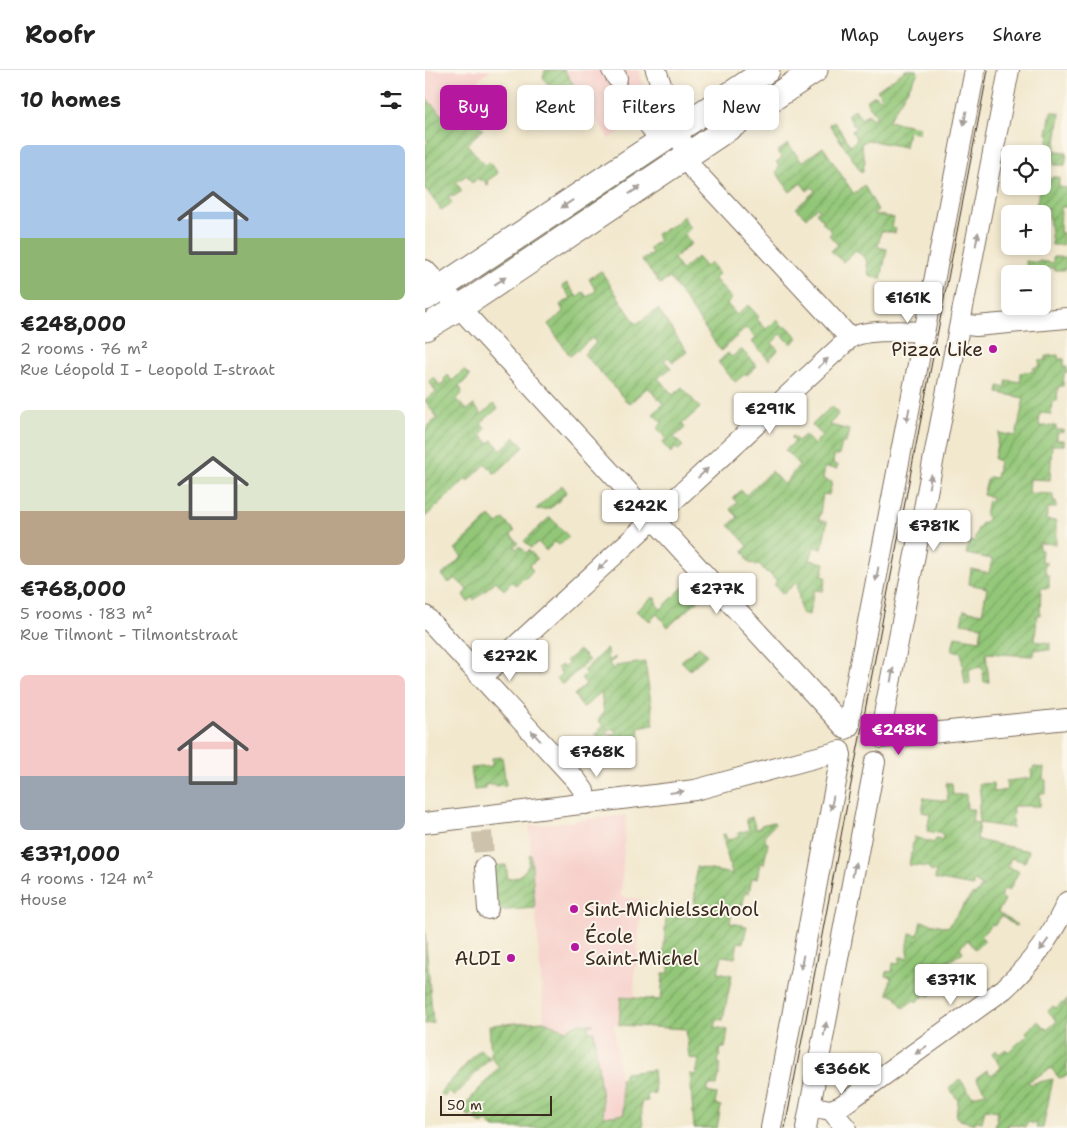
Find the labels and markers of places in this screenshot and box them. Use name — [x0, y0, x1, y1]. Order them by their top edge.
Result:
pin: €161K — [873, 282, 943, 324]
place label: Pizza Like — [891, 337, 983, 362]
marker: Pizza Like — [987, 343, 999, 355]
pin: €291K — [735, 392, 805, 435]
pin: €242K — [605, 490, 675, 532]
pin: €781K — [899, 510, 969, 552]
pin: €277K — [682, 572, 752, 615]
pin: €272K — [475, 640, 545, 682]
pin: €248K — [864, 714, 934, 756]
pin: €768K — [562, 736, 632, 778]
place label: Sint-Michielsschool — [584, 897, 759, 922]
marker: Sint-Michielsschool — [568, 903, 580, 915]
place label: École Saint-Michel — [585, 923, 699, 971]
marker: École Saint-Michel — [569, 941, 581, 953]
place label: ALDI — [454, 946, 501, 971]
marker: ALDI — [505, 952, 517, 964]
pin: €371K — [916, 964, 986, 1006]
pin: €366K — [807, 1052, 877, 1095]

